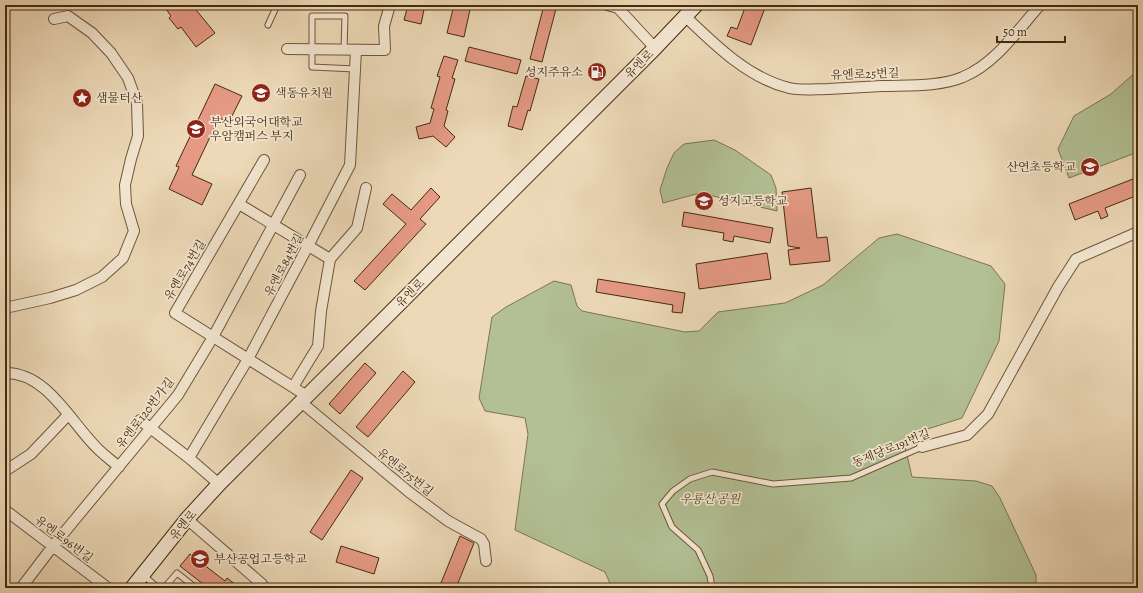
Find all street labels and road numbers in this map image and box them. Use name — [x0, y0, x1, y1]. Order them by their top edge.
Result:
street label: 유엔로 — [621, 46, 657, 82]
street label: 유엔로25번길 — [830, 65, 900, 83]
street label: 유엔로84번길 — [261, 231, 307, 299]
street label: 유엔로74번길 — [161, 237, 209, 303]
street label: 유엔로 — [392, 275, 428, 311]
street label: 유엔로120번가길 — [112, 374, 178, 452]
street label: 동제당로191번길 — [849, 425, 933, 471]
street label: 유엔로75번길 — [373, 444, 437, 500]
street label: 유엔로 — [166, 506, 201, 543]
street label: 유엔로96번길 — [32, 512, 96, 566]

